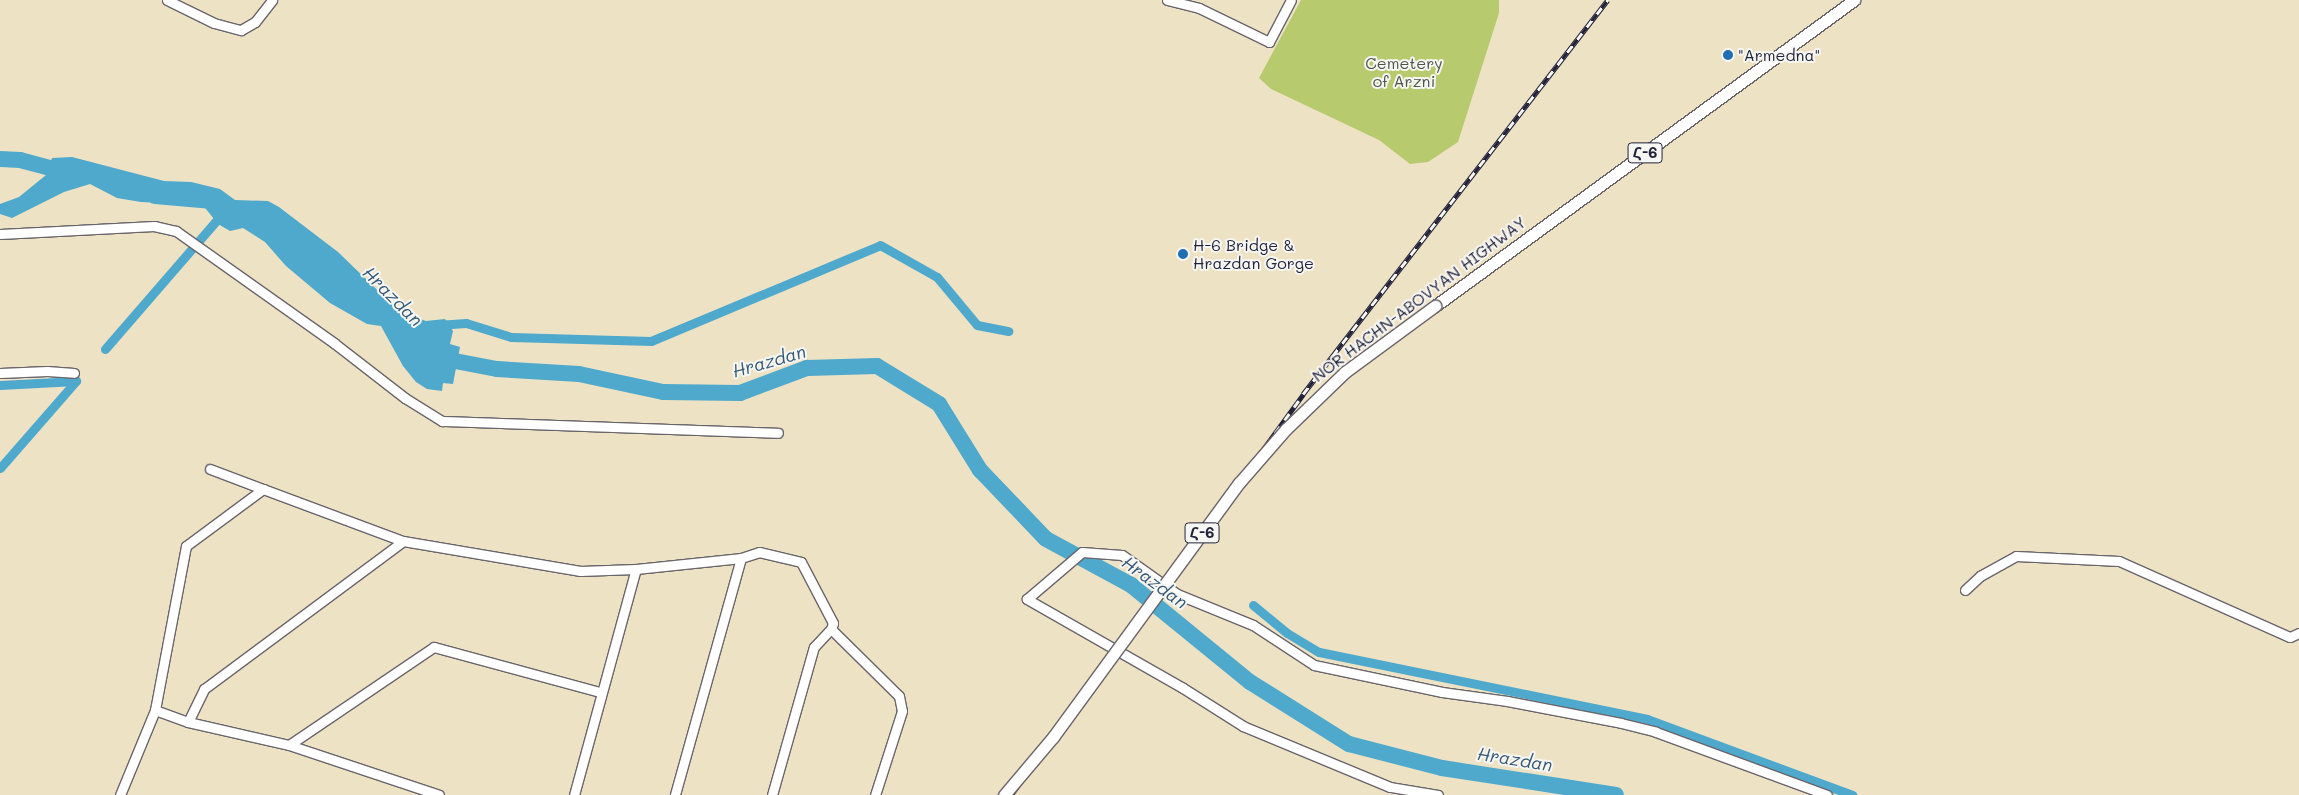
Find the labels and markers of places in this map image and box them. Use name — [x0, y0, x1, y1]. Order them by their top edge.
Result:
place label: "Armedna" — [1738, 45, 1820, 65]
marker: "Armedna" — [1722, 49, 1734, 61]
place label: H-6 Bridge & Hrazdan Gorge — [1193, 235, 1314, 273]
marker: H-6 Bridge & Hrazdan Gorge — [1177, 248, 1189, 260]

